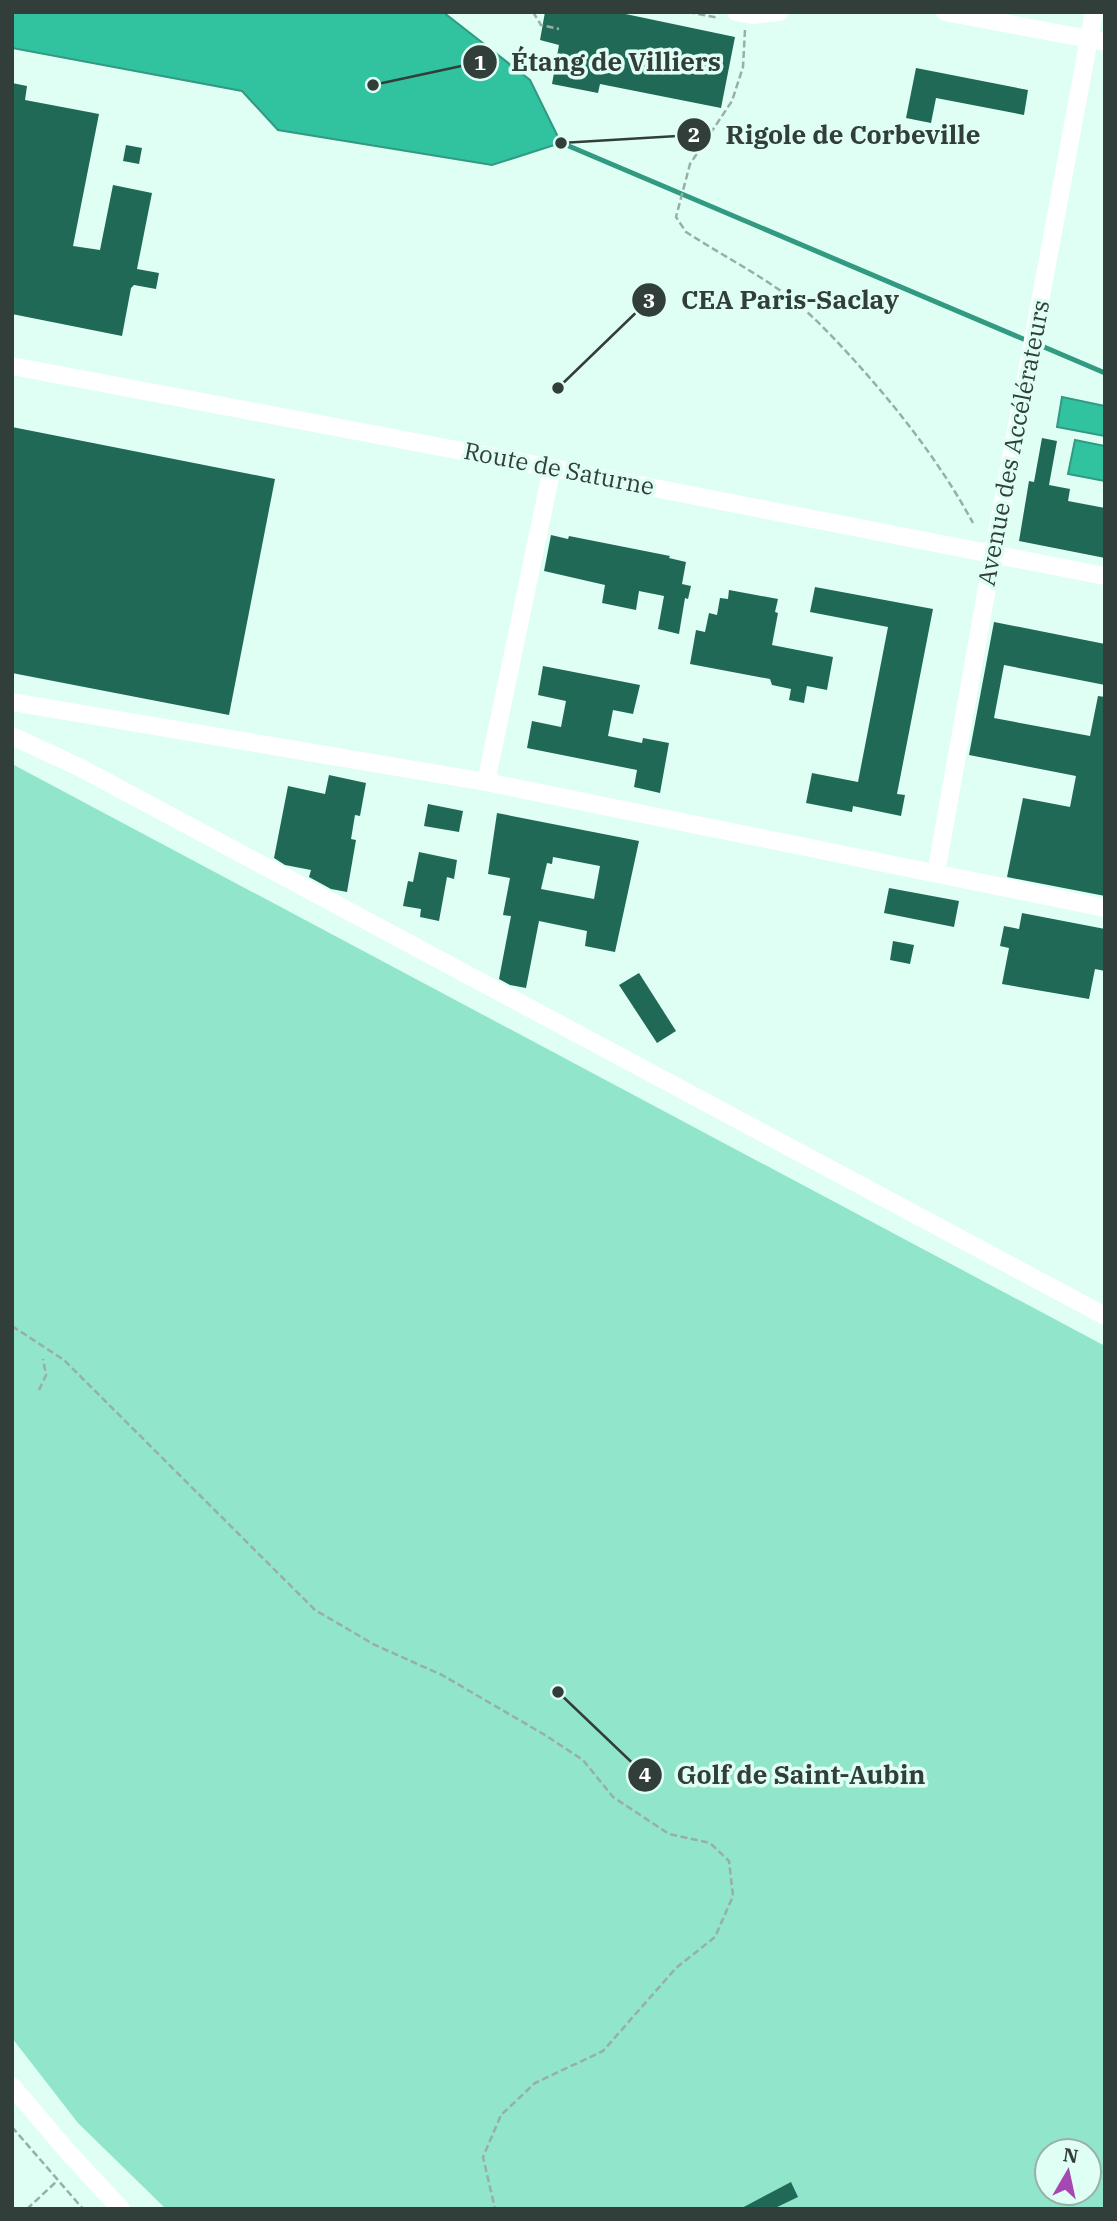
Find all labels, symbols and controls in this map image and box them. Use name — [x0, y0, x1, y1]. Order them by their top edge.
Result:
callout: Étang de Villiers — [462, 39, 735, 86]
text: Étang de Villiers — [511, 44, 721, 78]
text: 1 — [474, 48, 486, 76]
callout: Rigole de Corbeville — [677, 112, 994, 159]
text: Rigole de Corbeville — [726, 117, 980, 151]
text: 2 — [688, 120, 700, 148]
callout: CEA Paris-Saclay — [632, 277, 913, 324]
text: CEA Paris-Saclay — [681, 282, 899, 316]
text: 3 — [643, 286, 655, 314]
street label: Avenue des Accélérateurs — [970, 297, 1056, 588]
street label: Route de Saturne — [461, 434, 657, 502]
callout: Golf de Saint-Aubin — [628, 1751, 940, 1798]
text: Golf de Saint-Aubin — [676, 1757, 926, 1791]
text: 4 — [639, 1760, 651, 1788]
north arrow — [1033, 2137, 1103, 2207]
text: N — [1061, 2142, 1080, 2168]

